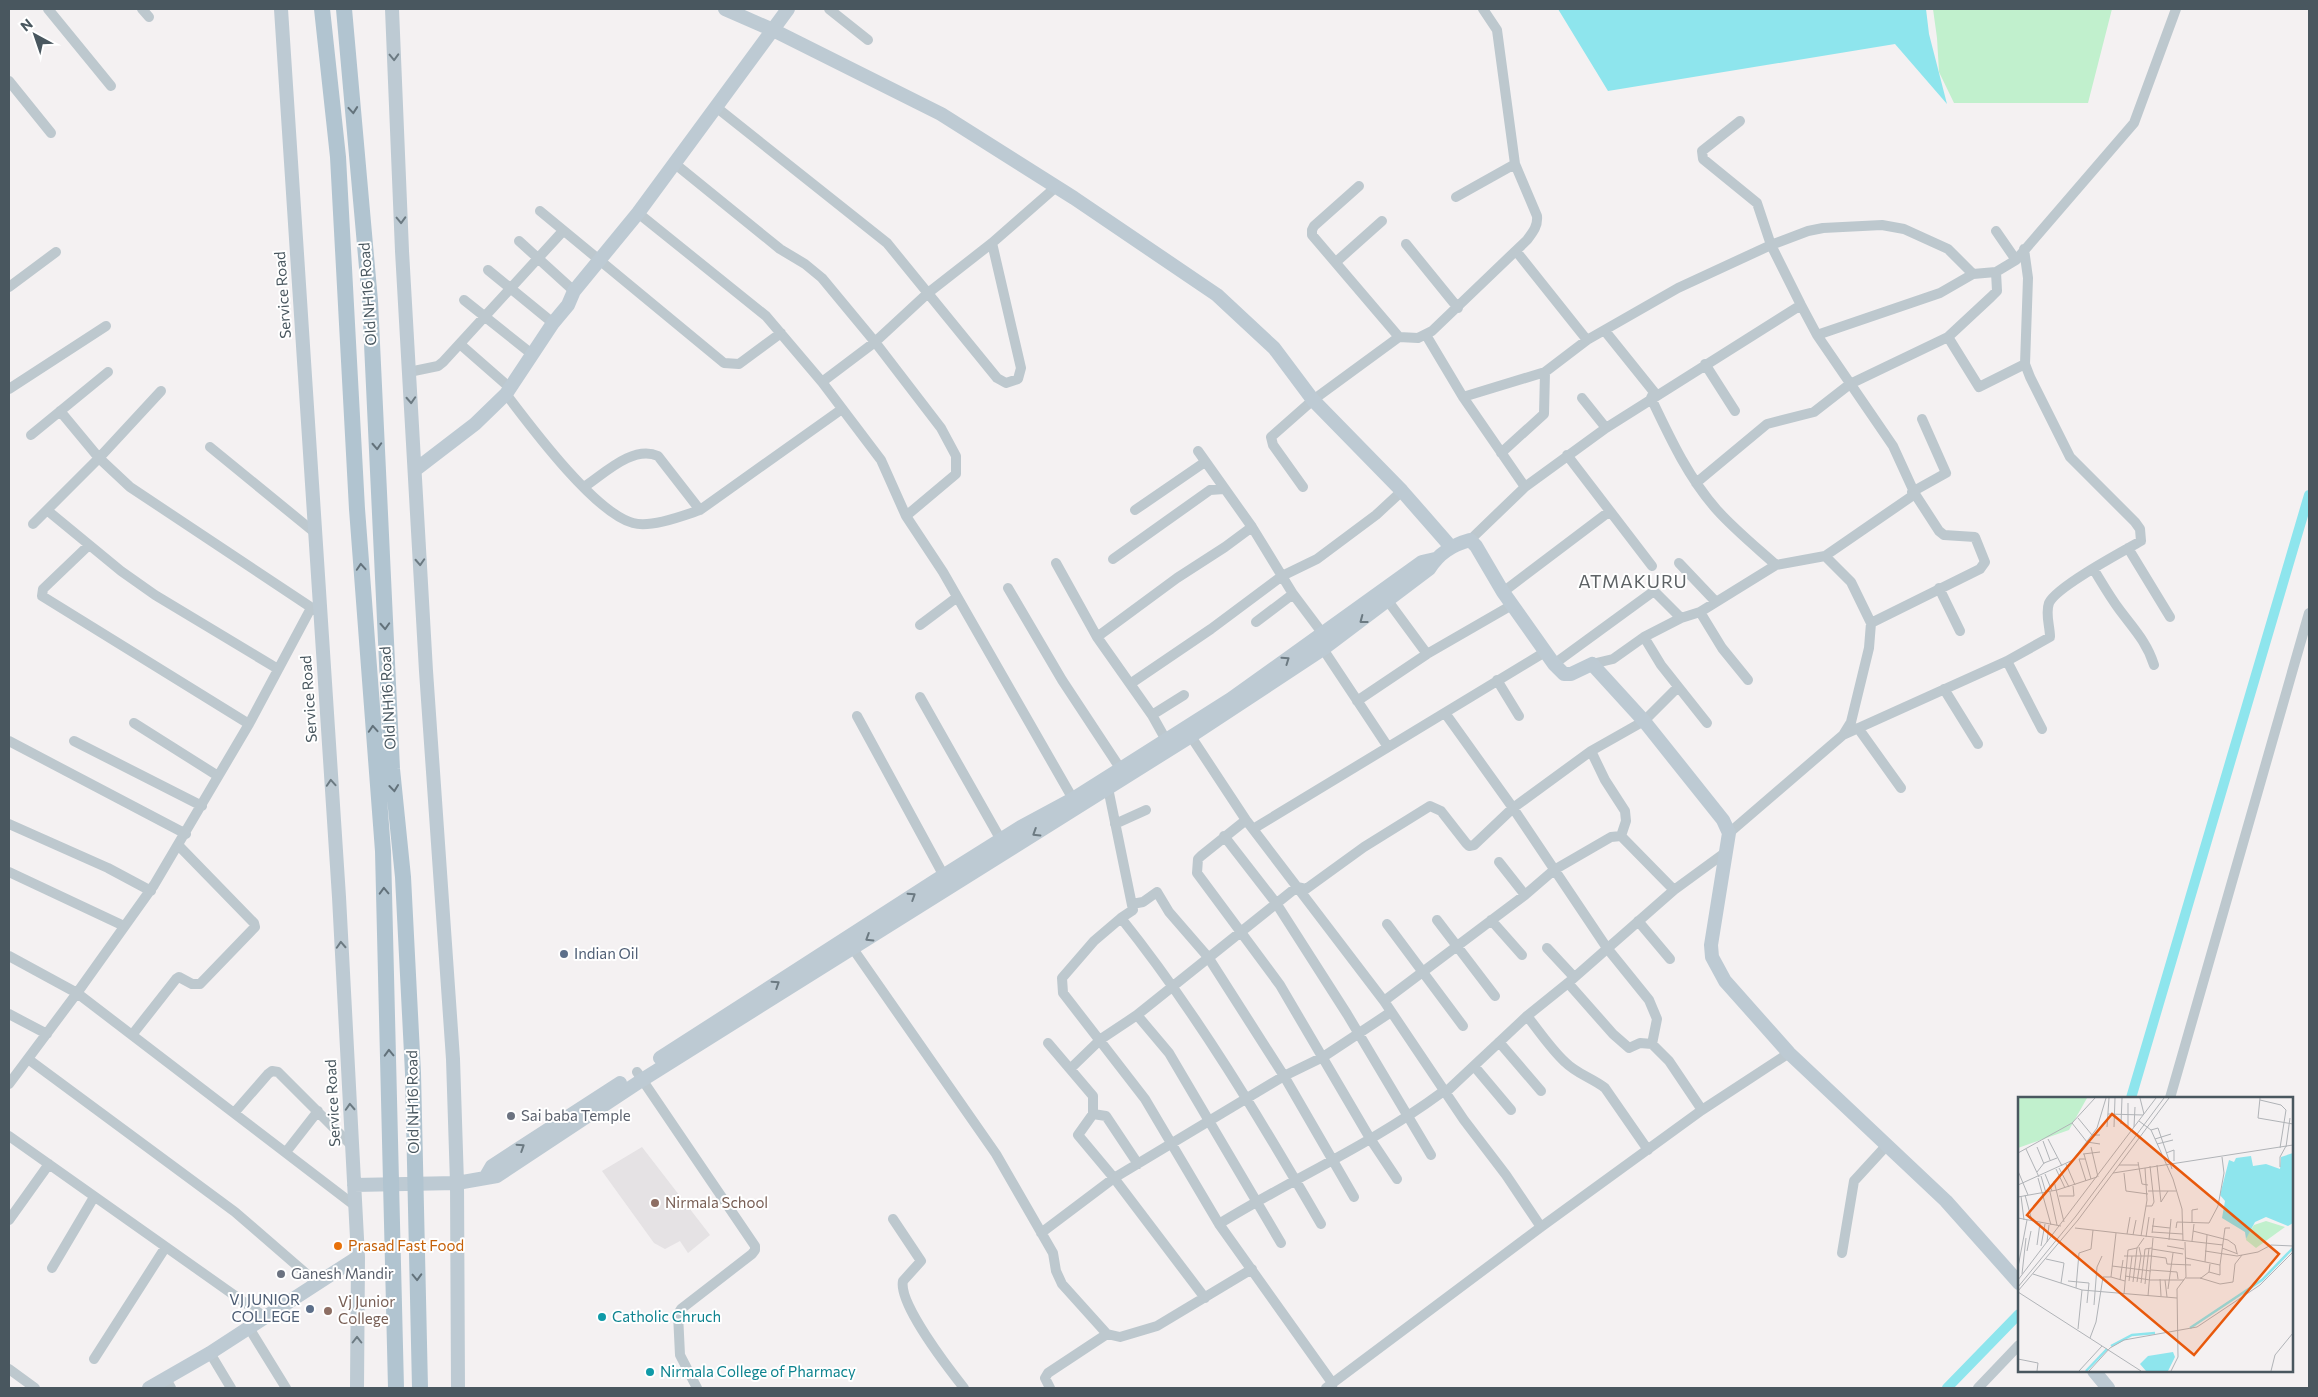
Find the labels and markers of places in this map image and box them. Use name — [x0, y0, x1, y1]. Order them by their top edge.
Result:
place label: Indian Oil — [574, 944, 639, 962]
marker: Indian Oil — [558, 948, 570, 960]
place label: Sai baba Temple — [521, 1106, 631, 1124]
marker: Sai baba Temple — [505, 1110, 517, 1122]
place label: Nirmala School — [665, 1193, 768, 1211]
marker: Nirmala School — [649, 1197, 661, 1209]
place label: Prasad Fast Food — [348, 1236, 464, 1254]
marker: Prasad Fast Food — [332, 1240, 344, 1252]
place label: Ganesh Mandir — [291, 1264, 394, 1282]
marker: Ganesh Mandir — [275, 1268, 287, 1280]
place label: VJ JUNIOR COLLEGE — [229, 1290, 300, 1325]
place label: Vj Junior College — [338, 1292, 395, 1327]
marker: VJ JUNIOR COLLEGE — [304, 1303, 316, 1315]
marker: Vj Junior College — [322, 1305, 334, 1317]
place label: Catholic Chruch — [612, 1307, 721, 1325]
marker: Catholic Chruch — [596, 1311, 608, 1323]
place label: Nirmala College of Pharmacy — [660, 1362, 856, 1380]
marker: Nirmala College of Pharmacy — [644, 1366, 656, 1378]

